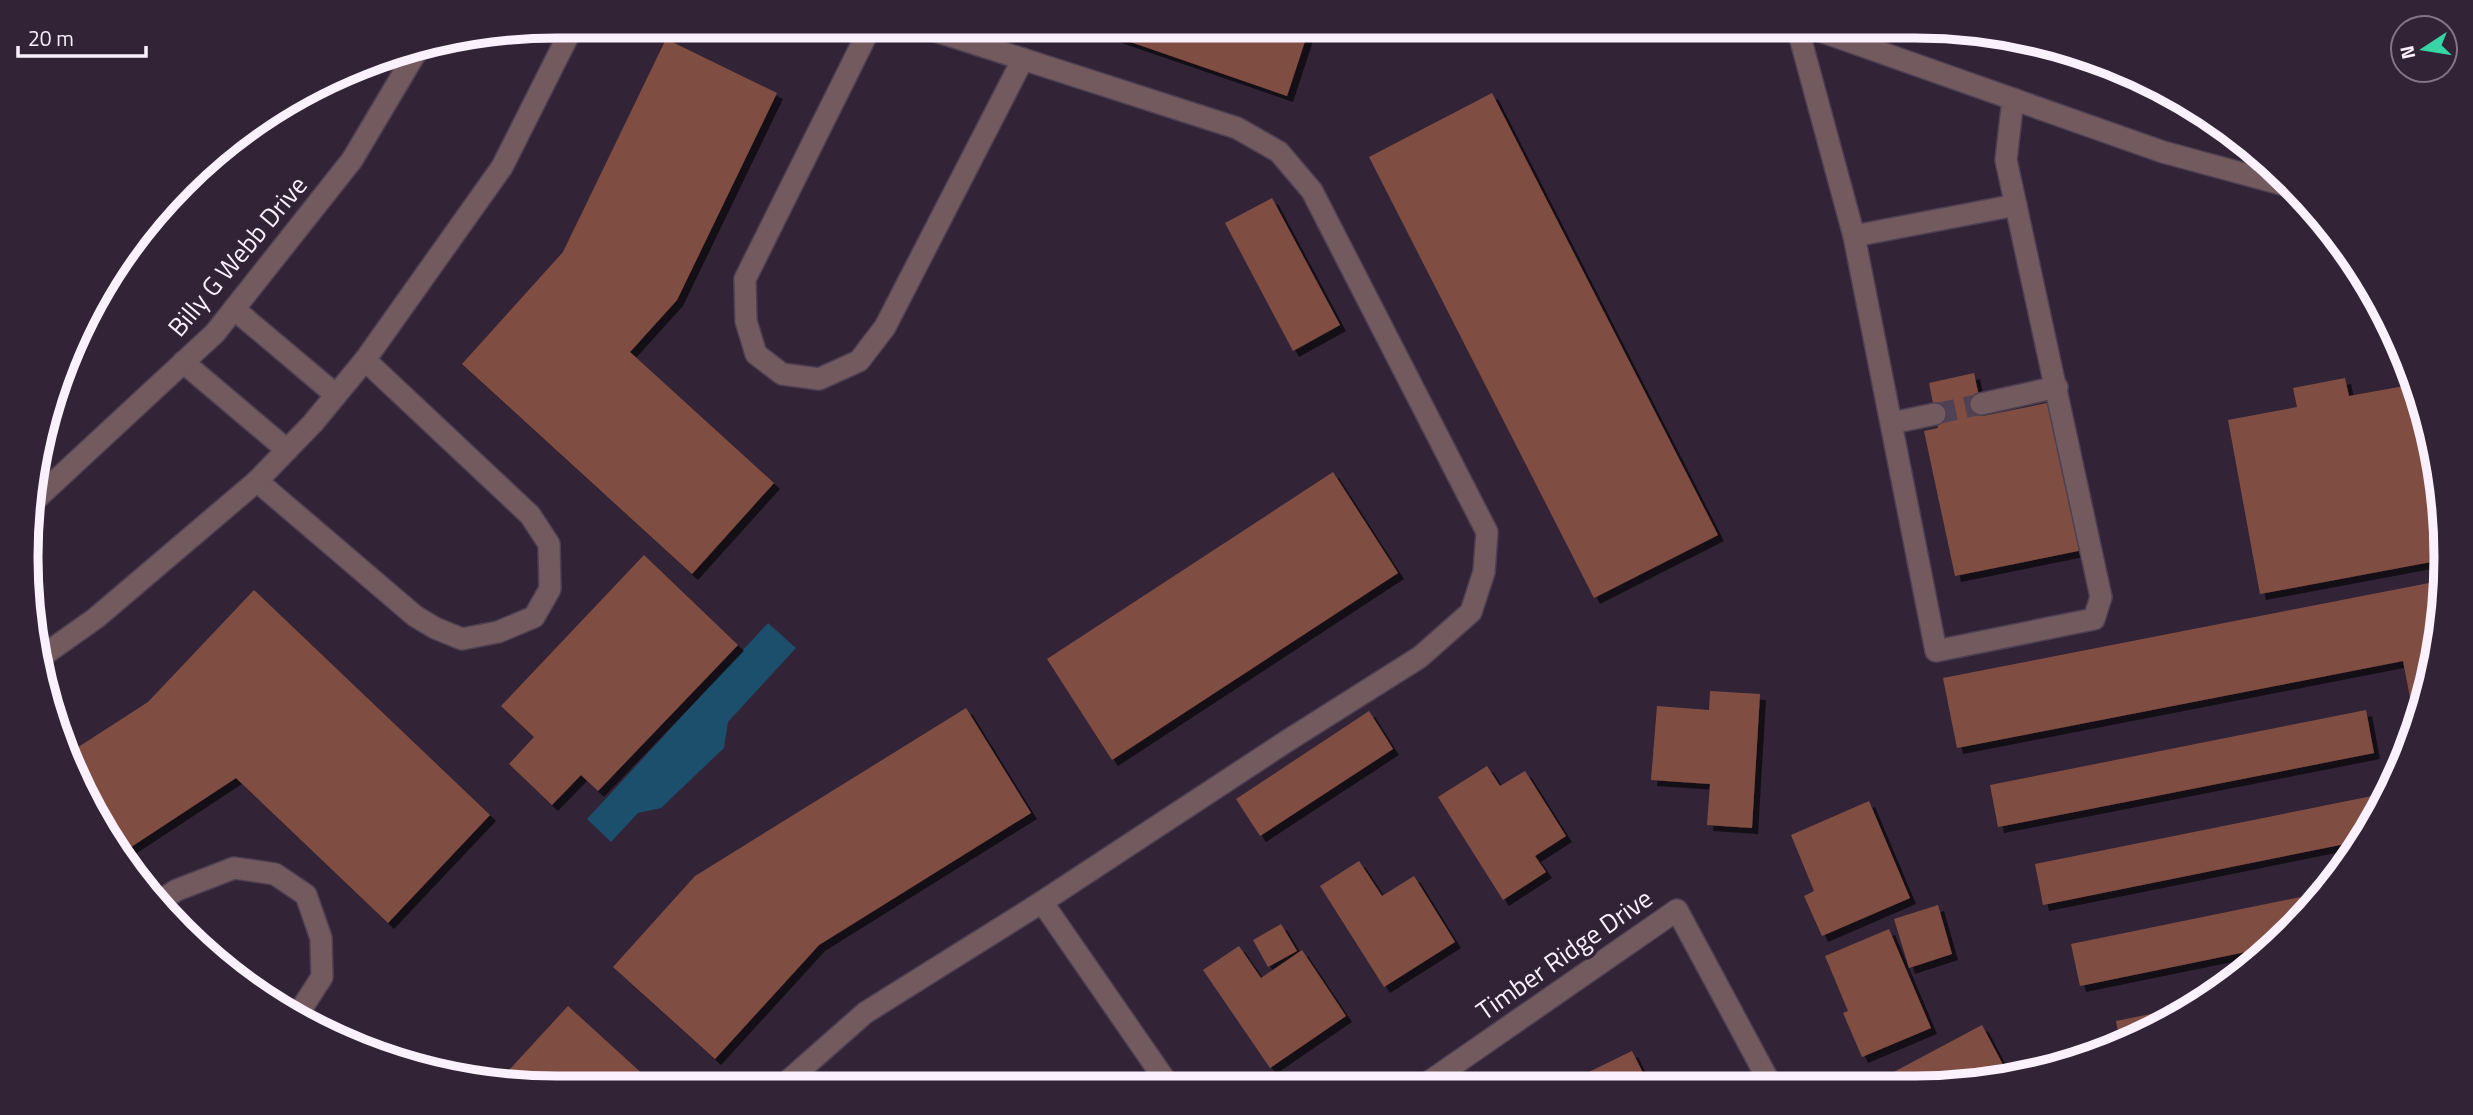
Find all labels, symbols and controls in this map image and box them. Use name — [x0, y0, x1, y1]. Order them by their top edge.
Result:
scale bar — [18, 14, 145, 58]
north arrow — [2389, 14, 2459, 84]
text: 20 m — [28, 22, 74, 54]
text: N — [2391, 43, 2422, 62]
street label: Billy G Webb Drive — [158, 167, 316, 345]
street label: Timber Ridge Drive — [1468, 879, 1660, 1029]

